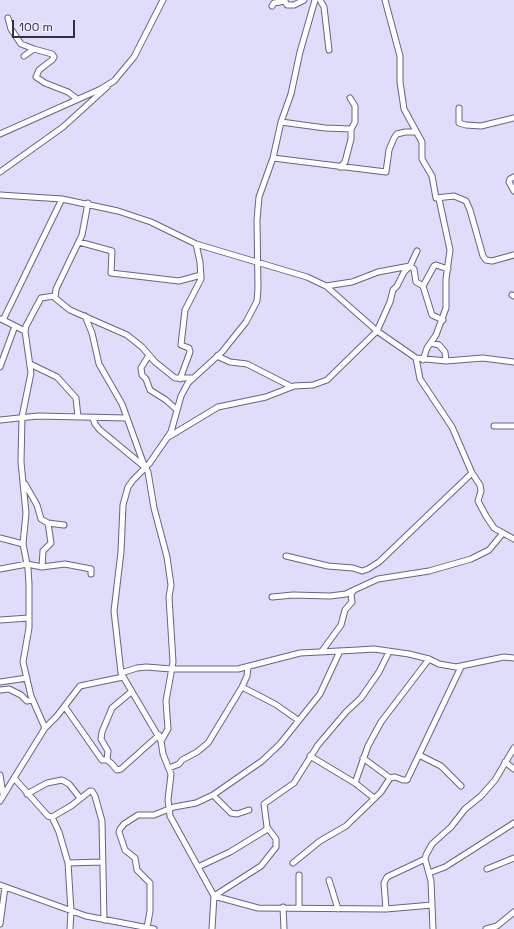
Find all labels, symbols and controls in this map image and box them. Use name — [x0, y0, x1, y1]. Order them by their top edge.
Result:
scale bar — [14, 12, 77, 38]
text: 100 m — [19, 19, 53, 35]

